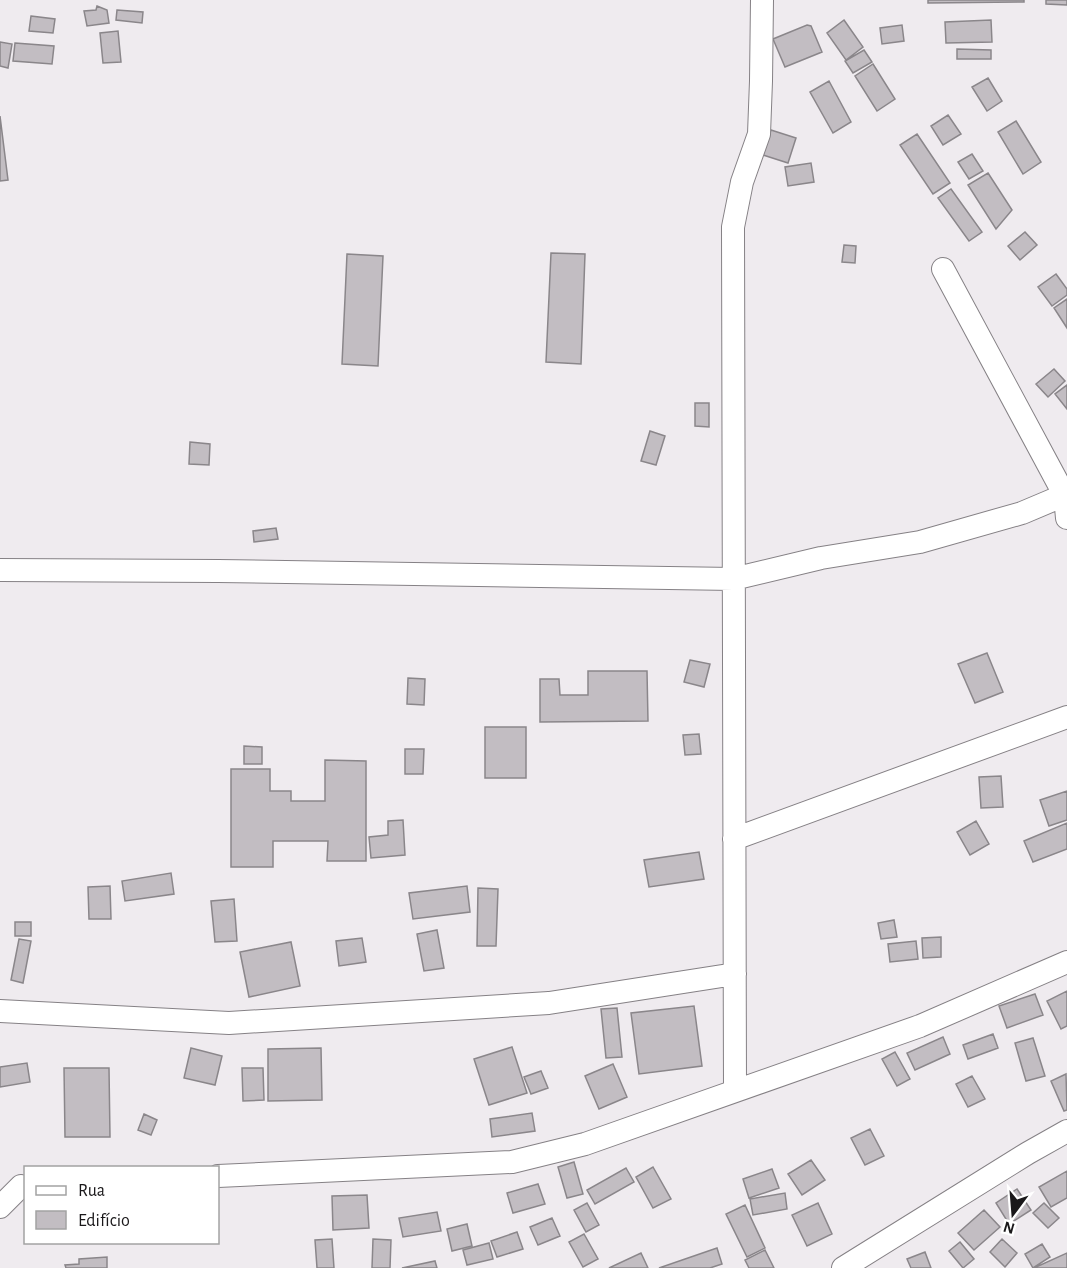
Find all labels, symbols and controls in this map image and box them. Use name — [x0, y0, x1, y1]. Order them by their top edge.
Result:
legend — [24, 1166, 219, 1244]
text: Rua — [78, 1182, 105, 1200]
north arrow — [983, 1184, 1043, 1244]
text: Edifício — [78, 1212, 130, 1230]
text: N — [1002, 1218, 1017, 1237]

